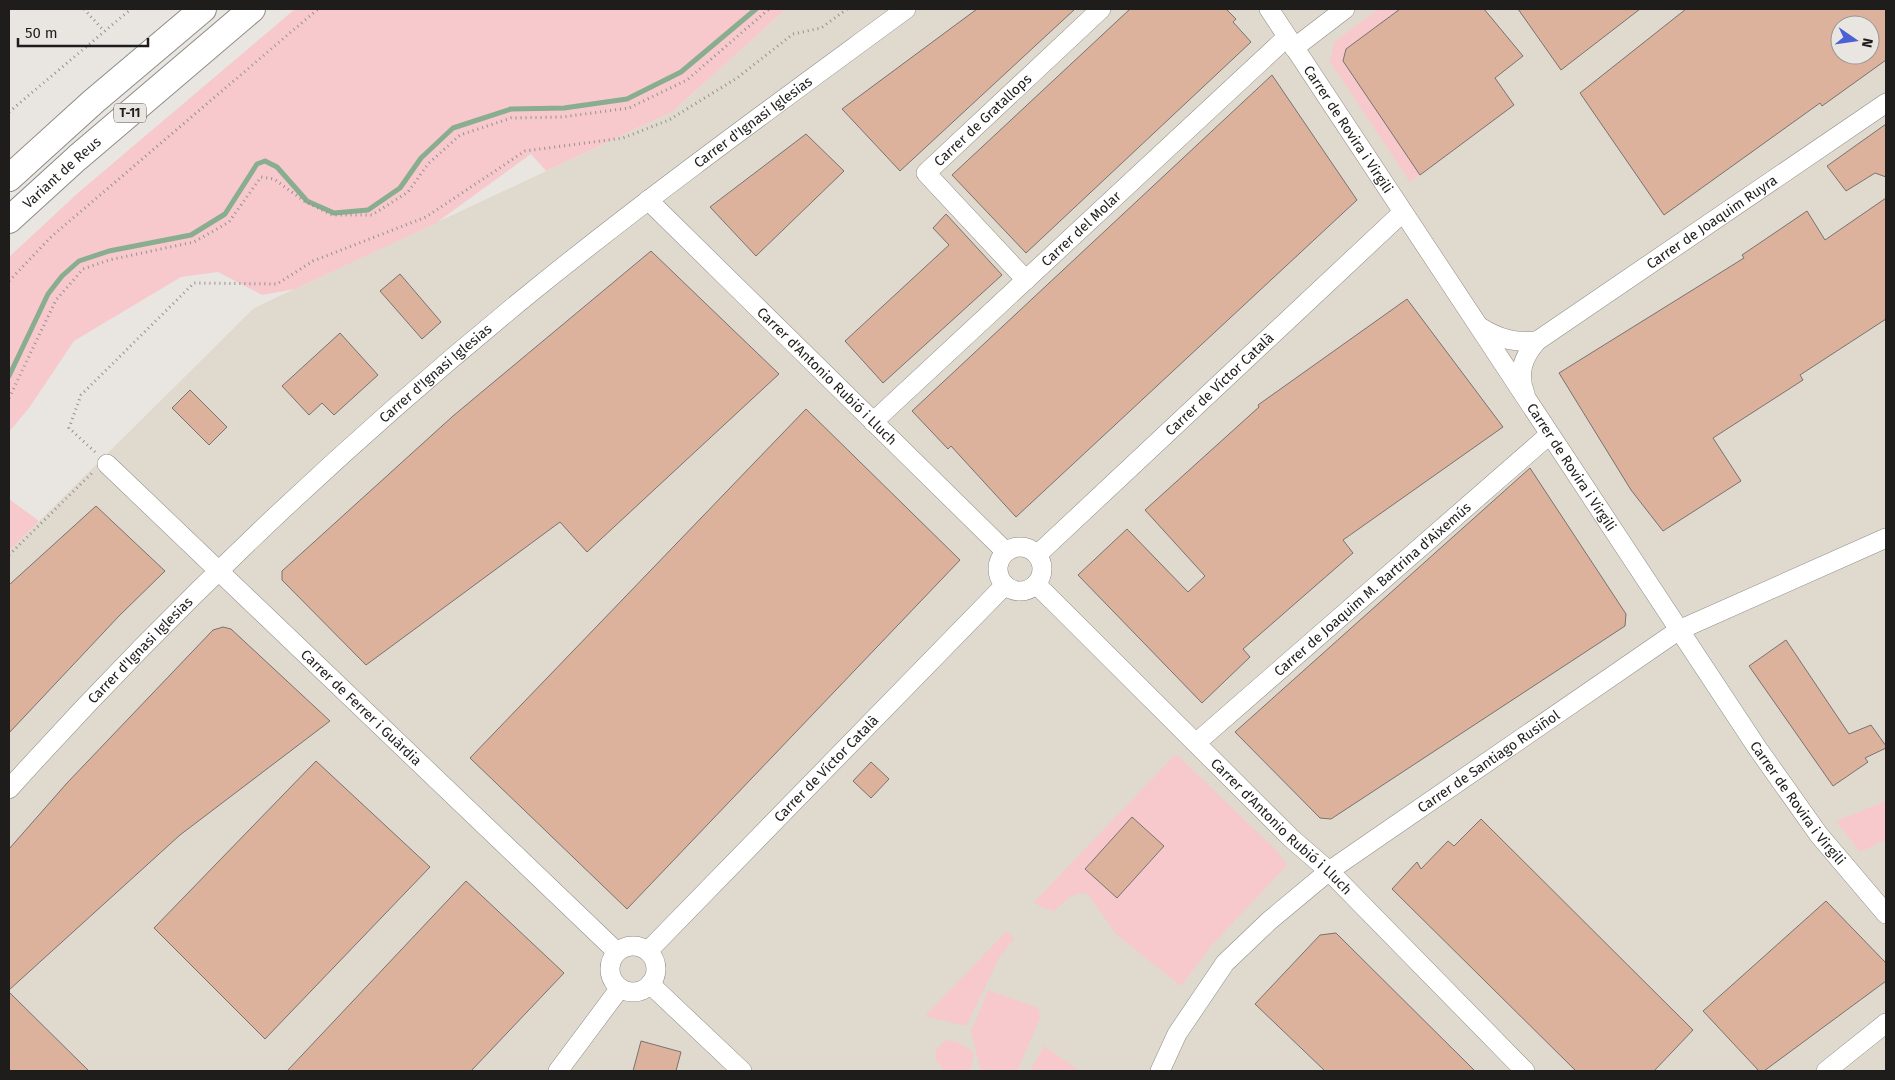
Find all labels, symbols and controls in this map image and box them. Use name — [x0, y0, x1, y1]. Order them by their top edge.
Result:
scale bar — [18, 15, 148, 47]
north arrow — [1830, 15, 1880, 65]
text: 50 m — [25, 24, 58, 42]
text: N — [1858, 36, 1877, 49]
street label: Carrer de Rovira i Virgili — [1300, 62, 1396, 197]
street label: Carrer de Gratallops — [931, 70, 1036, 170]
street label: Carrer d'Ignasi Iglesias — [691, 73, 816, 172]
road number: T-11 — [114, 104, 146, 122]
street label: Variant de Reus — [19, 133, 105, 212]
street label: Carrer de Joaquim Ruyra — [1643, 172, 1781, 273]
street label: Carrer del Molar — [1038, 187, 1125, 270]
street label: Carrer d'Antonio Rubió i Lluch — [753, 304, 900, 449]
street label: Carrer d'Ignasi Iglesias — [376, 320, 496, 427]
street label: Carrer de Víctor Català — [1162, 330, 1278, 439]
street label: Carrer de Rovira i Virgili — [1523, 400, 1620, 534]
street label: Carrer de Joaquim M. Bartrina d'Aixemús — [1271, 499, 1475, 680]
street label: Carrer d'Ignasi Iglesias — [84, 593, 197, 707]
street label: Carrer de Ferrer i Guàrdia — [297, 646, 425, 769]
street label: Carrer de Santiago Rusiñol — [1414, 707, 1563, 816]
street label: Carrer de Víctor Català — [771, 712, 882, 826]
street label: Carrer de Rovira i Virgili — [1746, 738, 1849, 869]
street label: Carrer d'Antonio Rubió i Lluch — [1207, 755, 1355, 898]

